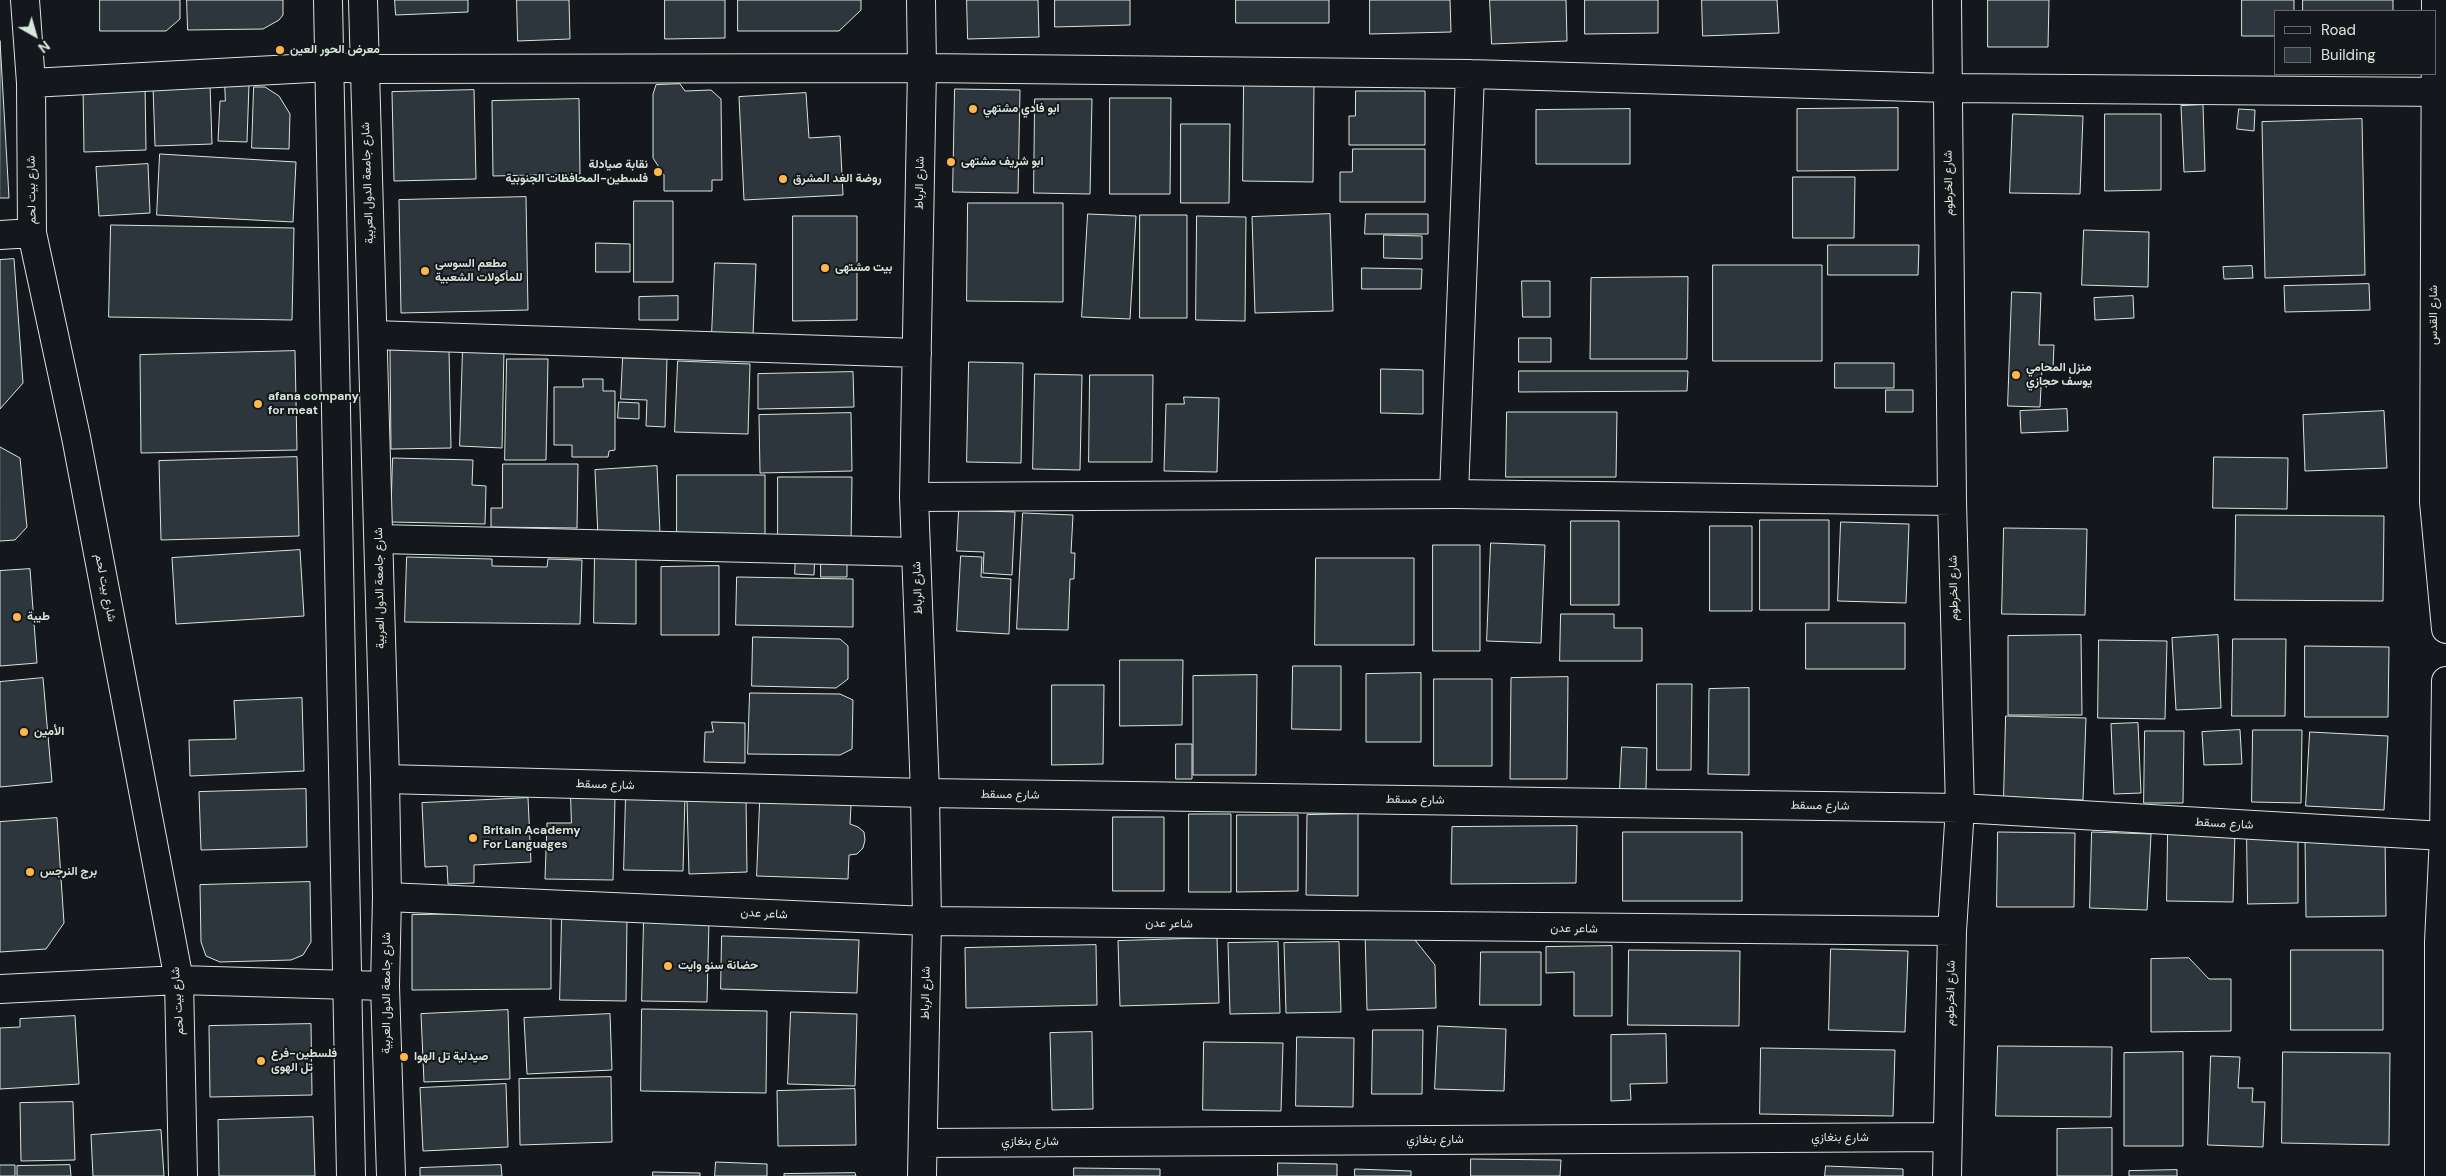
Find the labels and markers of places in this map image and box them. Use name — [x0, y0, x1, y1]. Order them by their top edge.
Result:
place label: معرض الحور العين — [290, 43, 380, 57]
marker: معرض الحور العين — [274, 44, 286, 56]
place label: ابو فادي مشتهي — [983, 102, 1060, 116]
marker: ابو فادي مشتهي — [967, 103, 979, 115]
place label: ابو شريف مشتهى — [961, 155, 1044, 169]
marker: ابو شريف مشتهى — [945, 156, 957, 168]
place label: نقابة صيادلة فلسطين-المحافظات الجنوبية — [506, 158, 648, 186]
marker: نقابة صيادلة فلسطين-المحافظات الجنوبية — [652, 166, 664, 178]
place label: روضة الغد المشرق — [793, 172, 882, 186]
marker: روضة الغد المشرق — [777, 173, 789, 185]
place label: مطعم السوسي للمأكولات الشعبية — [435, 257, 523, 285]
place label: بيت مشتهى — [835, 261, 892, 275]
marker: بيت مشتهى — [819, 262, 831, 274]
marker: مطعم السوسي للمأكولات الشعبية — [419, 265, 431, 277]
place label: منزل المحامي يوسف حجازي — [2026, 361, 2092, 389]
marker: منزل المحامي يوسف حجازي — [2010, 369, 2022, 381]
place label: afana company for meat — [268, 390, 359, 418]
marker: afana company for meat — [252, 398, 264, 410]
place label: طيبة — [27, 610, 50, 624]
marker: طيبة — [11, 611, 23, 623]
place label: الأمين — [34, 725, 64, 739]
marker: الأمين — [18, 726, 30, 738]
place label: Britain Academy For Languages — [483, 824, 581, 852]
marker: Britain Academy For Languages — [467, 832, 479, 844]
place label: برج النرجس — [40, 865, 97, 879]
marker: برج النرجس — [24, 866, 36, 878]
place label: حضانة سنو وايت — [678, 959, 758, 973]
marker: حضانة سنو وايت — [662, 960, 674, 972]
place label: فلسطين-فرع تل الهوى — [271, 1047, 337, 1075]
place label: صيدلية تل الهوا — [414, 1050, 488, 1064]
marker: صيدلية تل الهوا — [398, 1051, 410, 1063]
marker: فلسطين-فرع تل الهوى — [255, 1055, 267, 1067]

